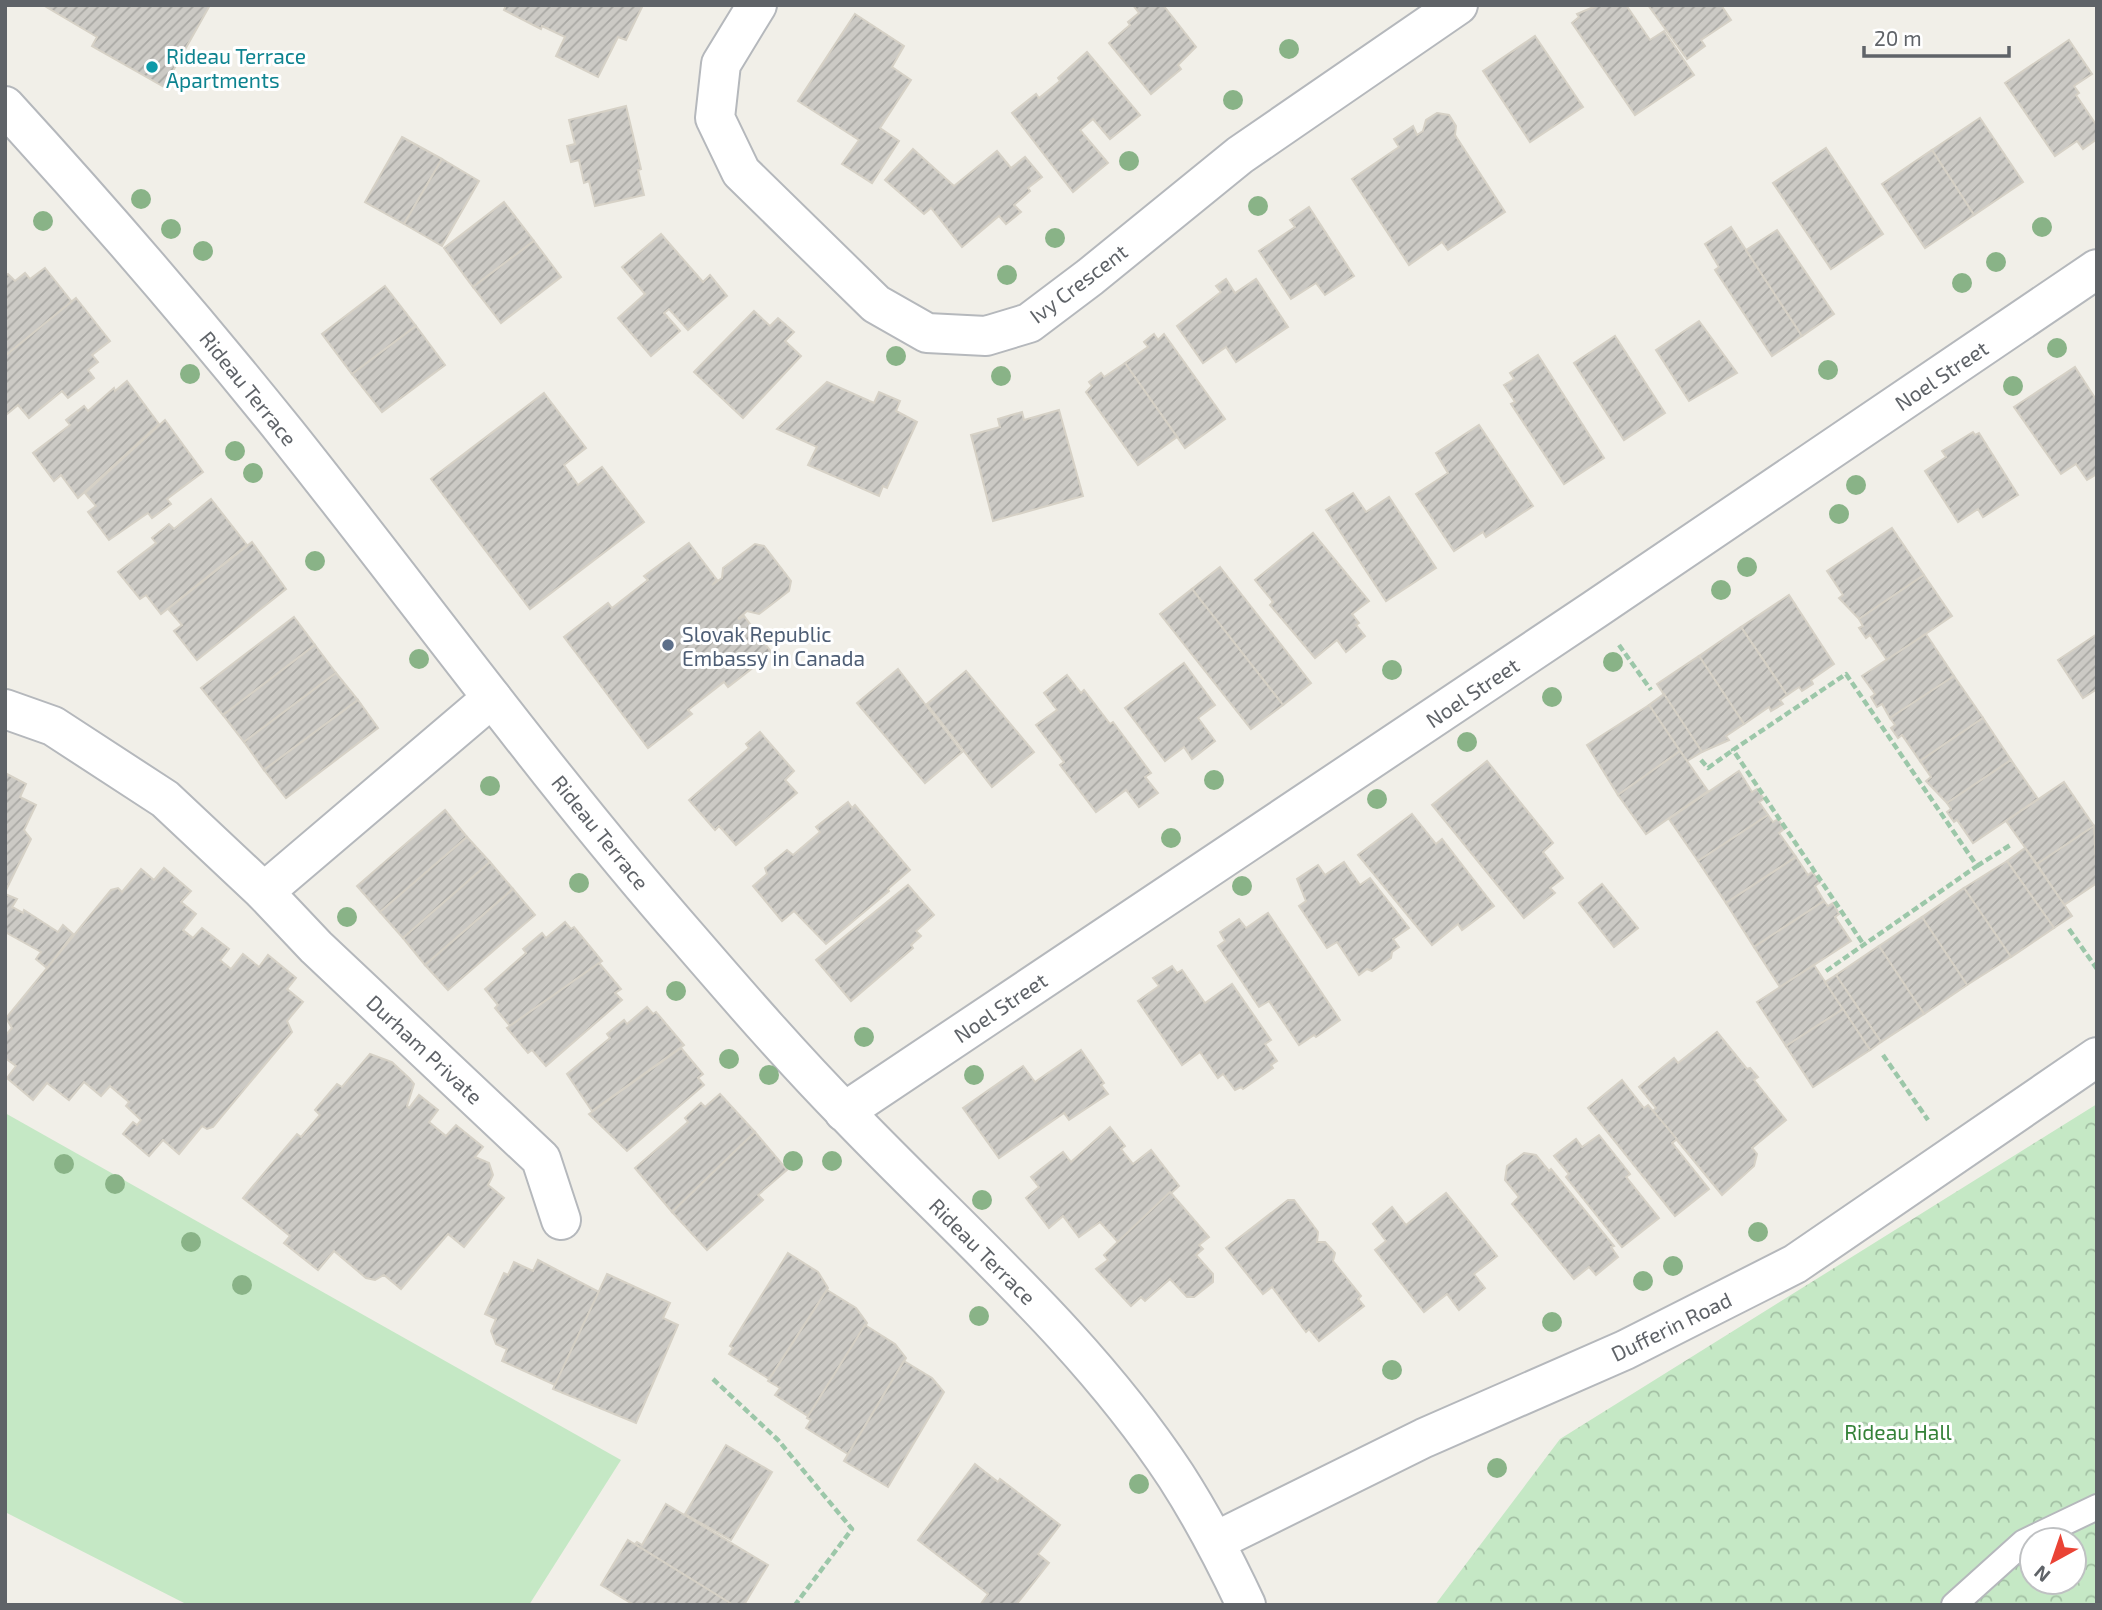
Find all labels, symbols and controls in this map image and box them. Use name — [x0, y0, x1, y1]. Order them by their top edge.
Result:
scale bar — [1864, 14, 2009, 58]
text: 20 m — [1874, 25, 1922, 50]
place label: Rideau Terrace Apartments — [166, 43, 306, 92]
marker: Rideau Terrace Apartments — [144, 59, 160, 75]
street label: Ivy Crescent — [1024, 238, 1132, 328]
street label: Rideau Terrace — [195, 326, 303, 450]
street label: Noel Street — [1890, 335, 1992, 415]
place label: Slovak Republic Embassy in Canada — [682, 621, 865, 670]
marker: Slovak Republic Embassy in Canada — [660, 637, 676, 653]
street label: Noel Street — [1421, 652, 1523, 732]
street label: Rideau Terrace — [547, 770, 655, 894]
street label: Noel Street — [949, 967, 1051, 1047]
street label: Durham Private — [362, 989, 488, 1109]
street label: Rideau Terrace — [925, 1193, 1041, 1309]
street label: Dufferin Road — [1607, 1286, 1735, 1366]
park label: Rideau Hall — [1844, 1419, 1953, 1444]
north arrow — [2018, 1526, 2088, 1596]
text: N — [2029, 1561, 2054, 1588]

